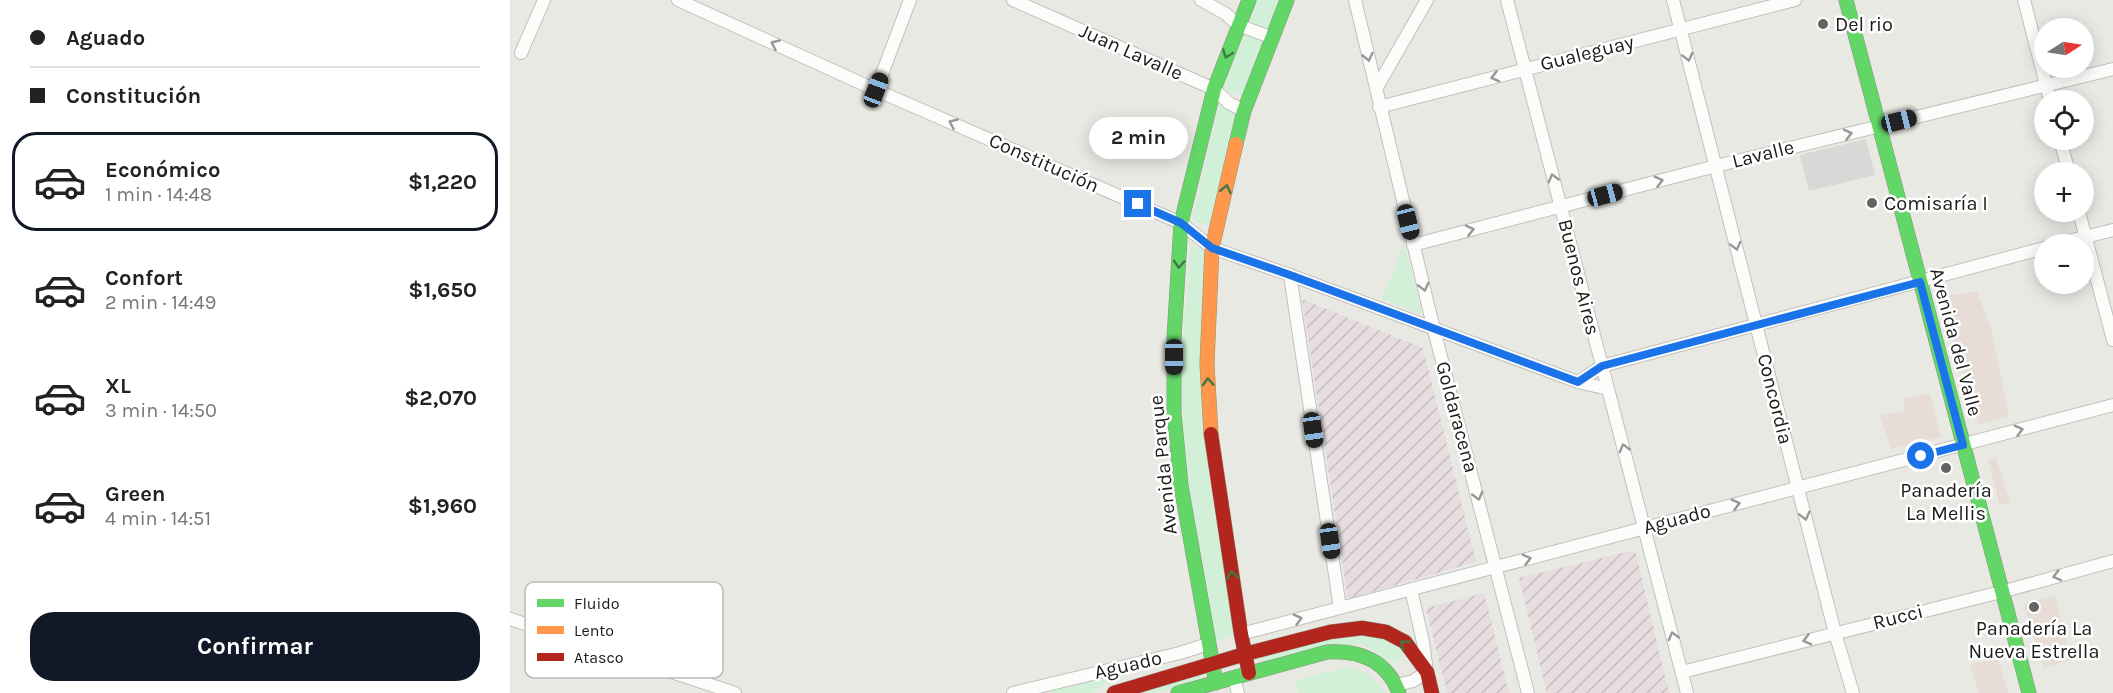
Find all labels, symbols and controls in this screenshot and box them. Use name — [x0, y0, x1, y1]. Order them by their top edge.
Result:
place label: Del rio — [1835, 13, 1893, 36]
marker: Del rio — [1816, 17, 1830, 31]
north arrow — [2034, 18, 2094, 78]
map controls — [2034, 18, 2094, 294]
street label: Juan Lavalle — [1076, 19, 1186, 85]
text: Aguado — [66, 25, 145, 51]
street label: Gualeguay — [1538, 30, 1636, 76]
one-way arrow — [771, 39, 782, 51]
one-way arrow — [1222, 48, 1234, 59]
one-way arrow — [1680, 51, 1693, 61]
one-way arrow — [1361, 52, 1374, 62]
car — [861, 70, 891, 110]
one-way arrow — [1490, 70, 1500, 83]
text: Constitución — [66, 83, 201, 109]
button: locate — [2034, 90, 2094, 150]
car — [1879, 108, 1919, 134]
callout: 2 min — [1088, 117, 1188, 159]
one-way arrow — [949, 119, 960, 131]
text: 2 min — [1111, 126, 1166, 149]
street label: Constitución — [985, 128, 1103, 198]
one-way arrow — [1843, 128, 1853, 141]
street label: Lavalle — [1730, 135, 1796, 173]
icon: car — [33, 155, 87, 209]
text: Económico — [105, 157, 220, 183]
button: + — [2034, 162, 2094, 222]
text: $1,220 — [408, 169, 477, 195]
one-way arrow — [1548, 173, 1561, 183]
one-way arrow — [1653, 176, 1663, 188]
car — [1585, 182, 1625, 208]
text: 1 min · 14:48 — [105, 183, 212, 206]
one-way arrow — [1219, 184, 1232, 194]
route end — [1124, 190, 1151, 217]
place label: Comisaría I — [1884, 192, 1988, 215]
marker: Comisaría I — [1865, 196, 1879, 210]
car — [1395, 202, 1421, 242]
street label: Buenos Aires — [1554, 217, 1604, 337]
one-way arrow — [1465, 225, 1475, 238]
button: − — [2034, 234, 2094, 294]
one-way arrow — [1729, 240, 1741, 250]
one-way arrow — [1172, 259, 1185, 268]
icon: car — [33, 263, 87, 317]
text: Confort — [105, 265, 183, 291]
street label: Avenida del Valle — [1925, 265, 1987, 419]
text: $1,650 — [408, 277, 477, 303]
one-way arrow — [1416, 282, 1429, 292]
text: 2 min · 14:49 — [105, 291, 216, 314]
car — [1165, 339, 1183, 375]
street label: Concordia — [1753, 351, 1797, 447]
street label: Goldaracena — [1431, 359, 1483, 475]
icon: car — [33, 371, 87, 425]
text: XL — [105, 373, 131, 399]
one-way arrow — [1201, 378, 1214, 387]
text: $2,070 — [404, 385, 477, 411]
street label: Avenida Parque — [1144, 394, 1182, 536]
text: 3 min · 14:50 — [105, 399, 217, 422]
car — [1302, 411, 1324, 449]
one-way arrow — [2013, 425, 2024, 437]
route start — [1907, 442, 1934, 469]
one-way arrow — [1618, 443, 1631, 453]
marker: Panadería La Mellis — [1939, 461, 1953, 475]
icon: car — [33, 479, 87, 533]
place label: Panadería La Mellis — [1900, 479, 1992, 525]
text: Green — [105, 481, 166, 507]
one-way arrow — [1471, 491, 1483, 501]
text: $1,960 — [408, 493, 477, 519]
street label: Aguado — [1641, 499, 1713, 539]
one-way arrow — [1730, 499, 1741, 511]
text: 4 min · 14:51 — [105, 507, 211, 530]
one-way arrow — [1798, 510, 1810, 521]
car — [1319, 522, 1341, 560]
one-way arrow — [1522, 553, 1532, 566]
one-way arrow — [2052, 569, 2062, 582]
one-way arrow — [1226, 571, 1239, 581]
legend — [525, 582, 723, 678]
text: Fluido — [574, 594, 620, 613]
street label: Rucci — [1870, 600, 1926, 634]
marker: Panadería La Nueva Estrella — [2027, 600, 2041, 614]
button: Confirmar — [30, 612, 480, 681]
one-way arrow — [1293, 613, 1303, 626]
place label: Panadería La Nueva Estrella — [1969, 617, 2099, 663]
text: Lento — [574, 621, 614, 640]
one-way arrow — [1668, 631, 1680, 642]
one-way arrow — [1802, 633, 1812, 646]
one-way arrow — [1400, 640, 1411, 651]
street label: Aguado — [1092, 646, 1164, 684]
text: Atasco — [574, 648, 623, 667]

